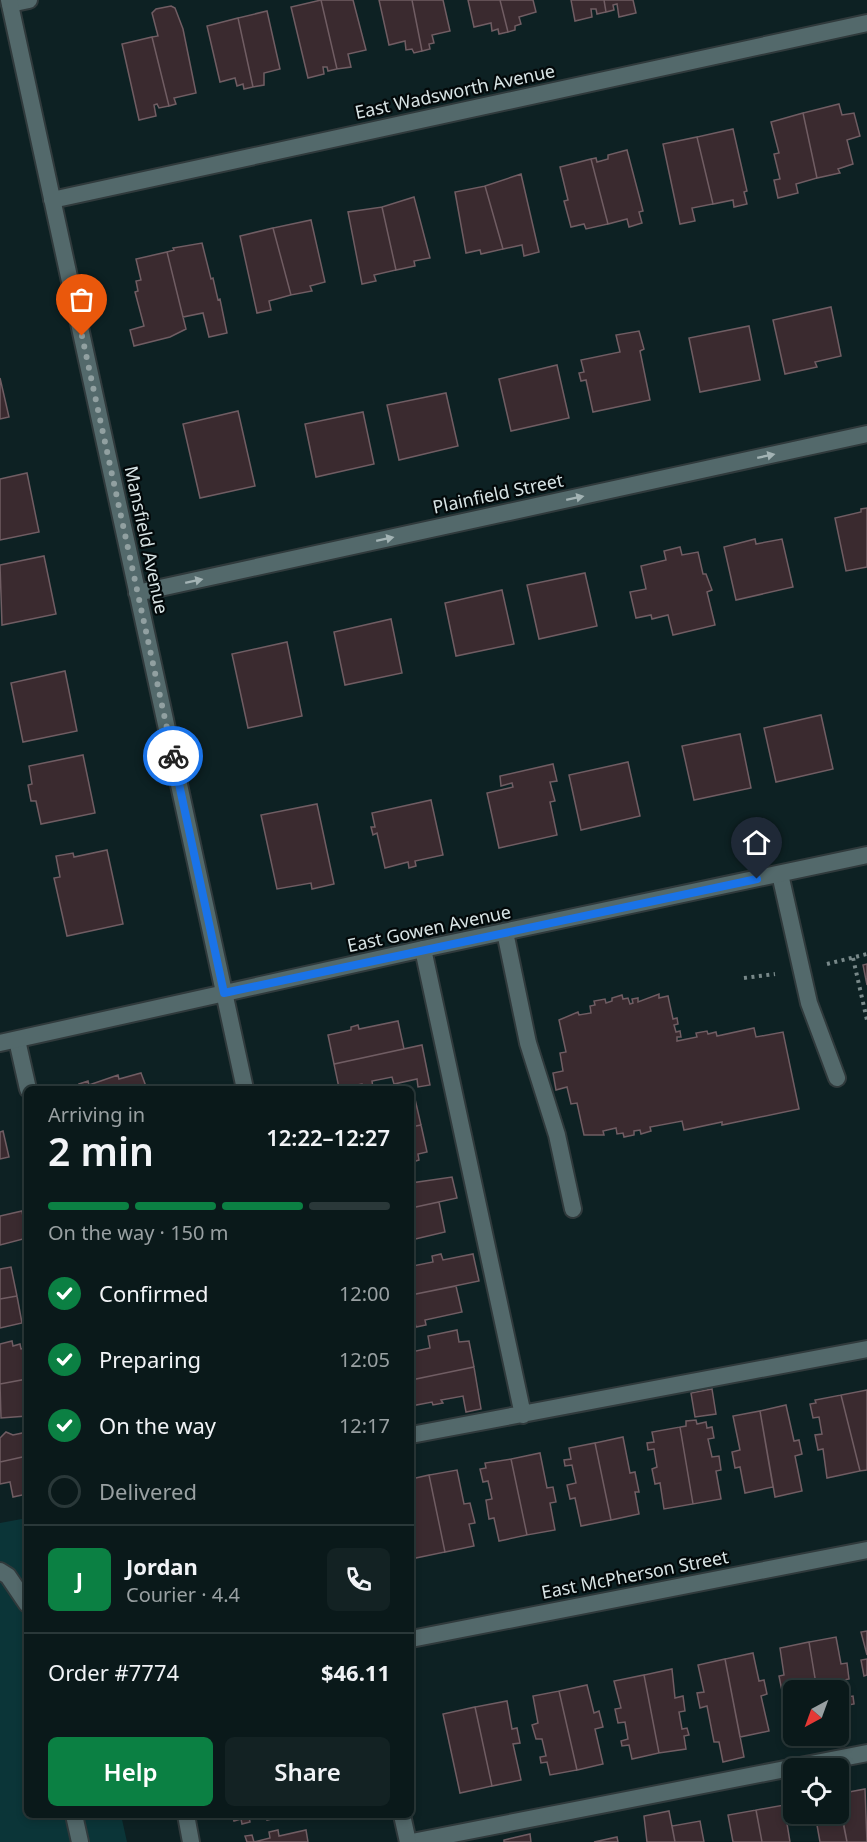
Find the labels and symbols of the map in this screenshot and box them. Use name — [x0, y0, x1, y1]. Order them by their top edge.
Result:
street label: East Wadsworth Avenue — [353, 58, 557, 124]
pin — [56, 274, 107, 336]
one-way arrow — [757, 451, 776, 460]
street label: Mansfield Avenue — [120, 464, 174, 616]
street label: Plainfield Street — [430, 467, 566, 519]
one-way arrow — [566, 492, 585, 502]
one-way arrow — [376, 534, 395, 543]
one-way arrow — [185, 575, 204, 585]
courier — [143, 726, 203, 786]
pin — [731, 817, 782, 879]
street label: East Gowen Avenue — [345, 899, 513, 957]
street label: East McPherson Street — [539, 1544, 731, 1604]
north arrow — [783, 1680, 849, 1746]

